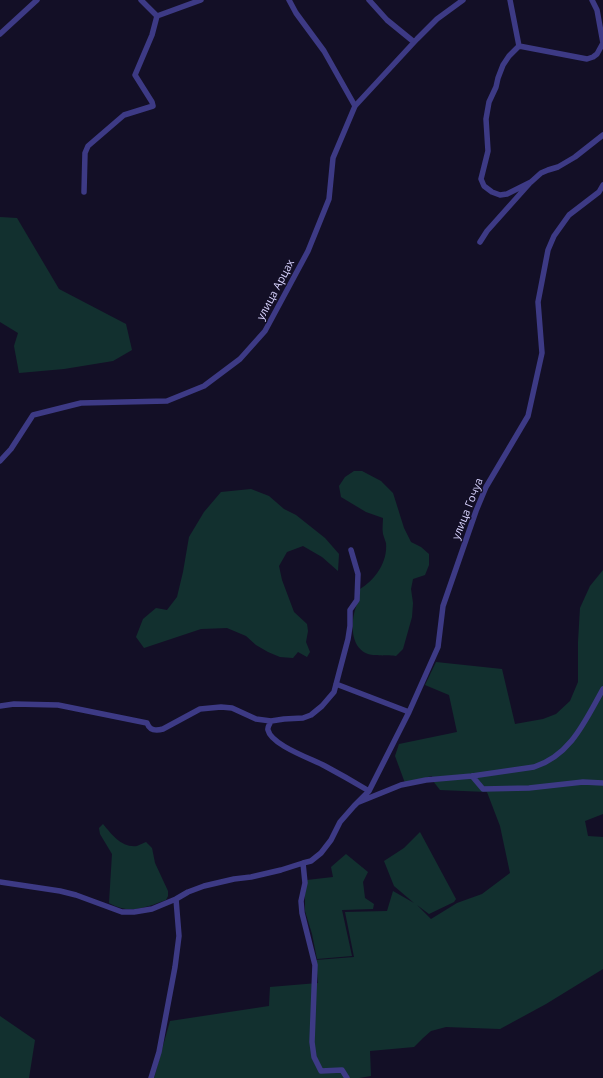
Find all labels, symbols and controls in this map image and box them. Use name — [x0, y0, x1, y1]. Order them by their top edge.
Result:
street label: улица Арцах — [254, 257, 298, 323]
street label: улица Гочуа — [450, 476, 486, 542]

